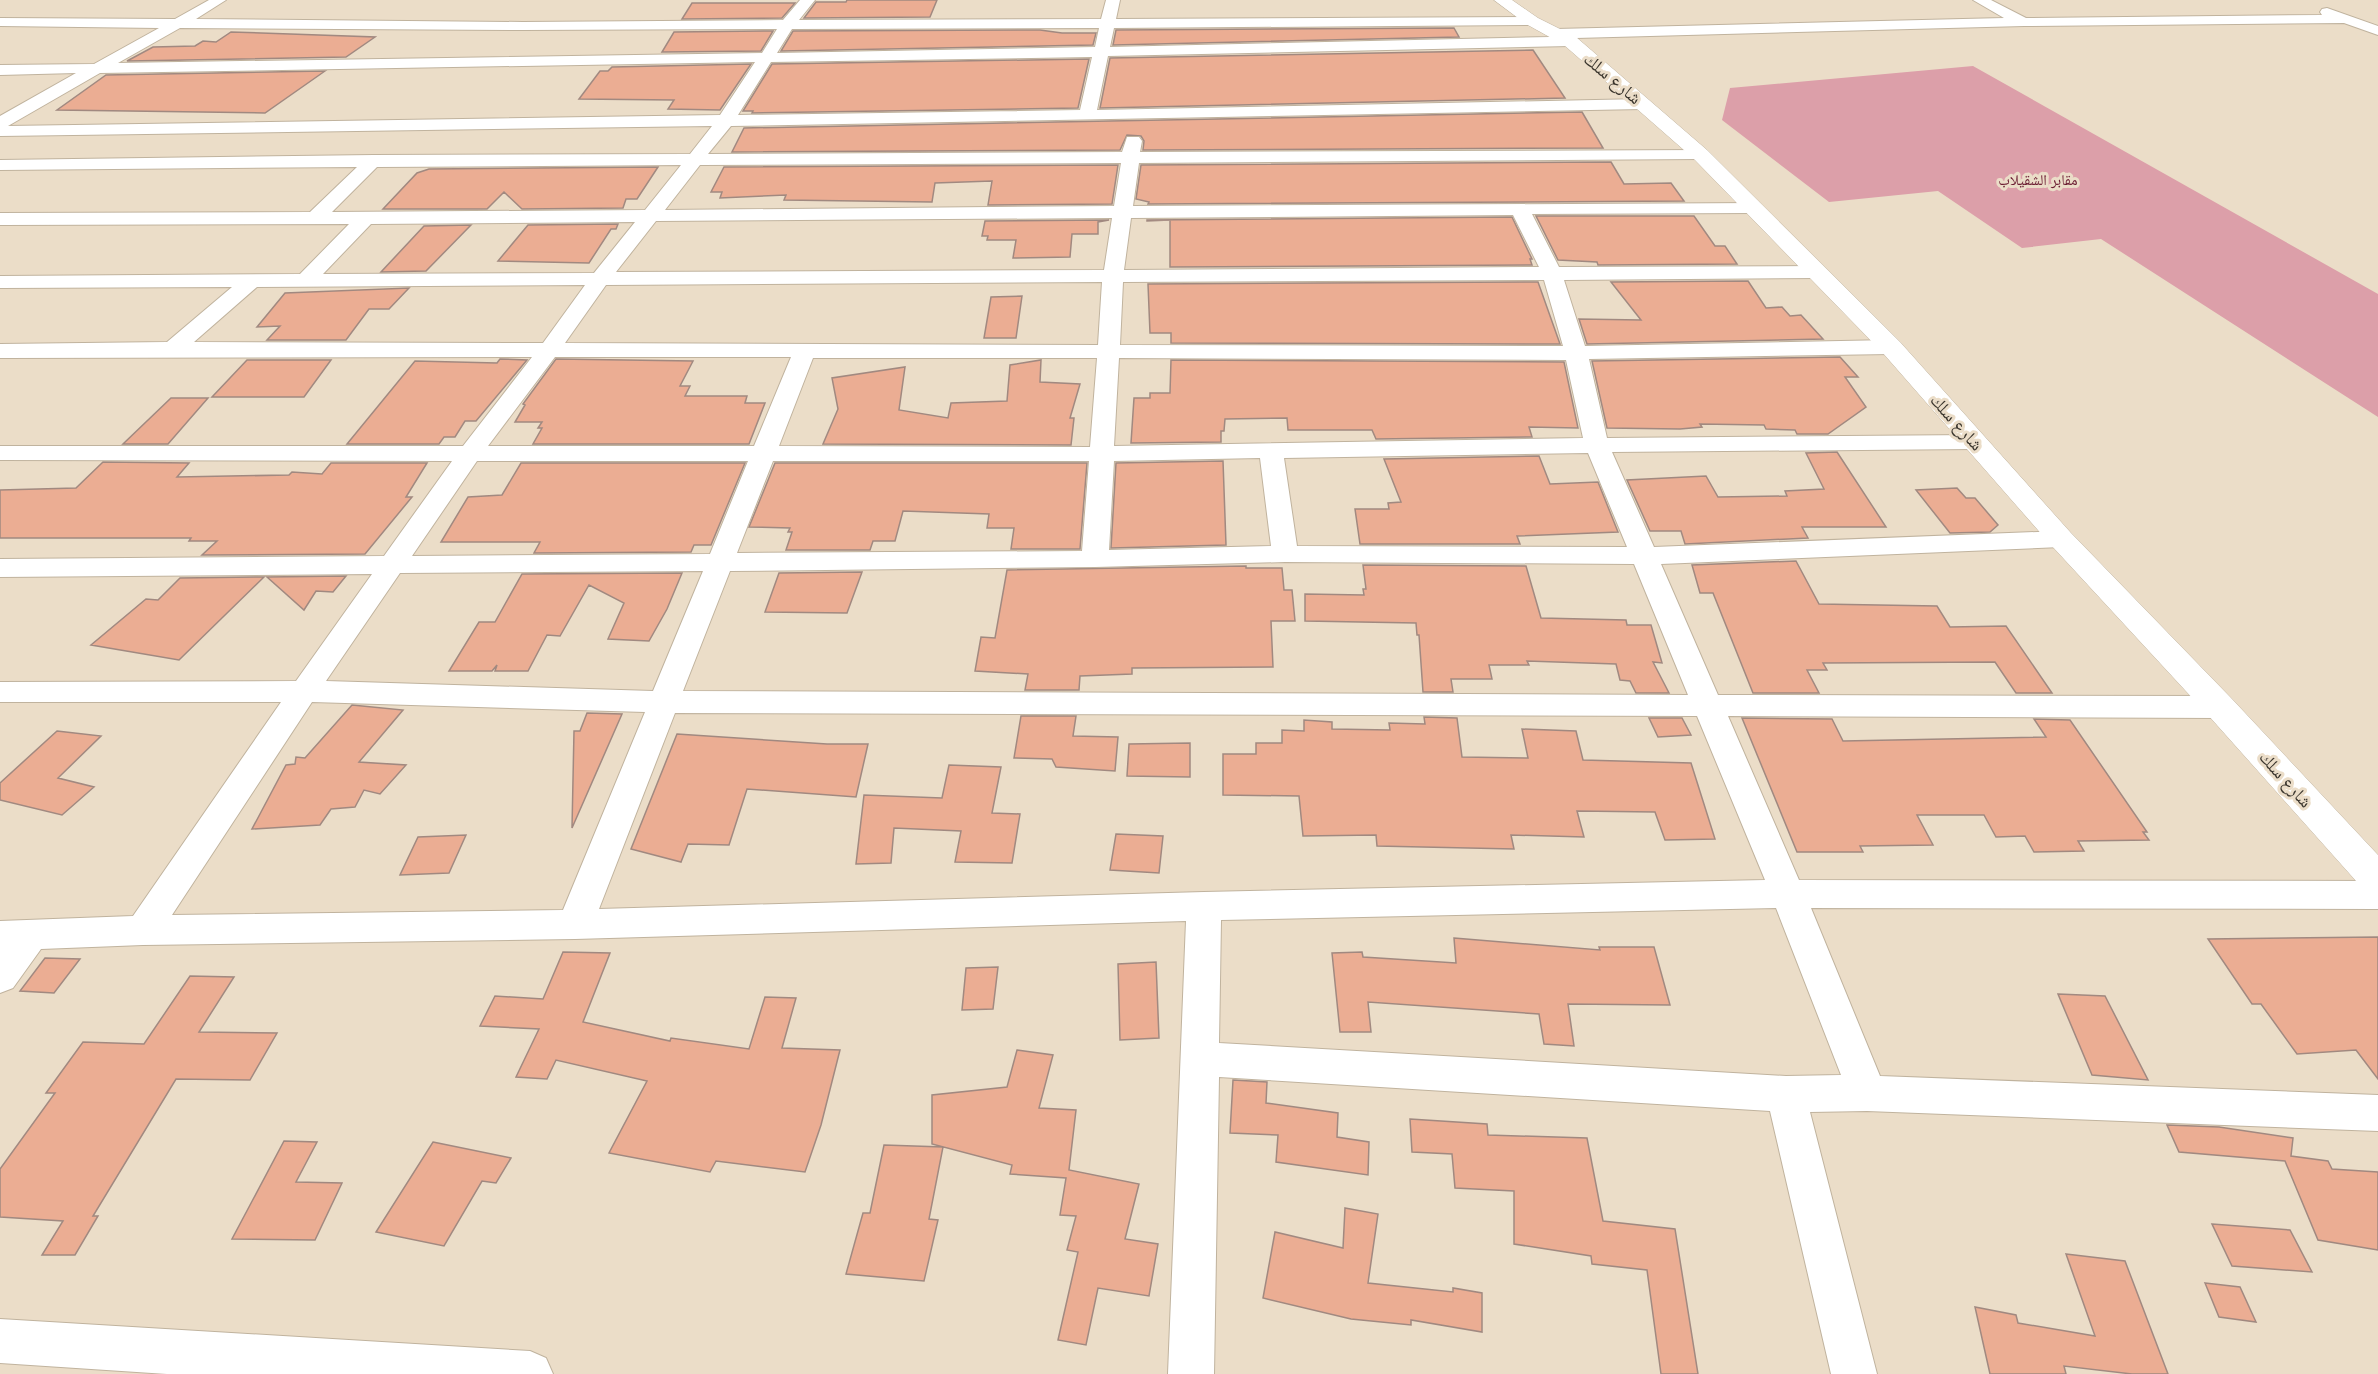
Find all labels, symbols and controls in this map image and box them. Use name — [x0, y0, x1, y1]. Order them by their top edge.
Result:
street label: شارع سلك — [1579, 47, 1647, 109]
park label: مقابر الشقيلاب — [1998, 170, 2078, 189]
street label: شارع سلك — [1925, 389, 1989, 455]
street label: شارع سلك — [2254, 746, 2318, 812]

